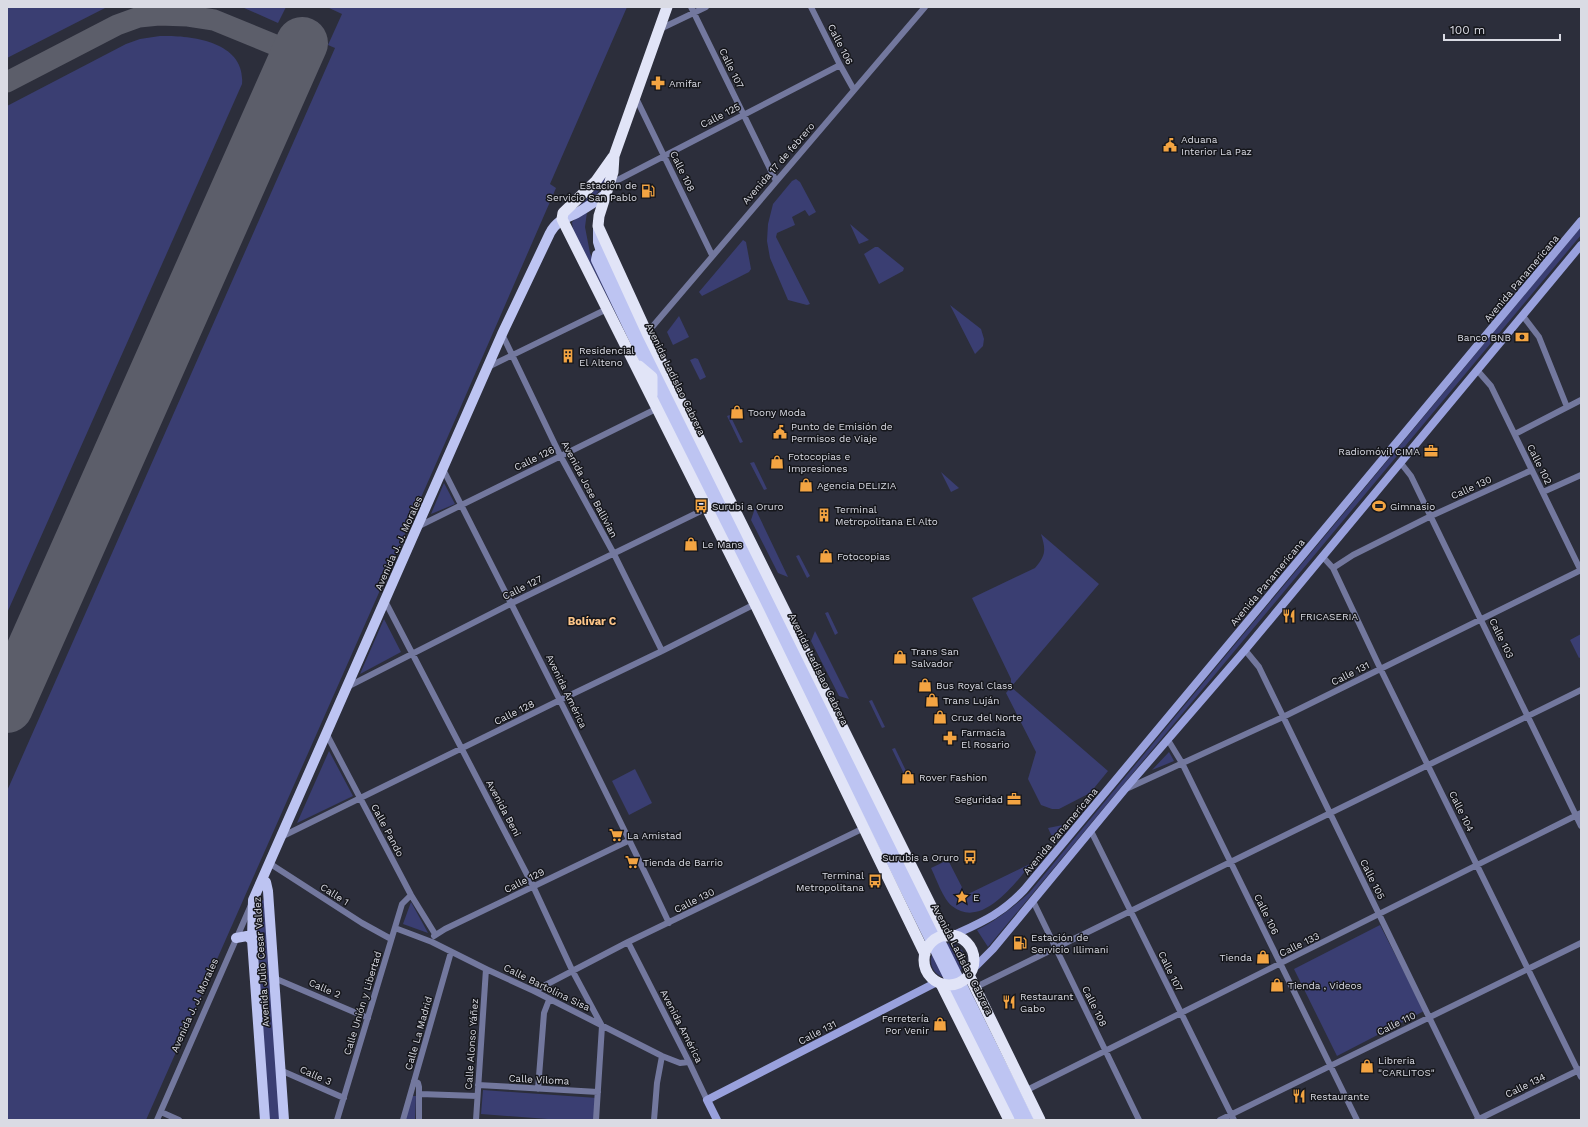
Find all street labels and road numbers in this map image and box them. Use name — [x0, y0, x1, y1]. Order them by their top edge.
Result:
street label: Calle 106 — [826, 22, 855, 66]
street label: Calle 107 — [717, 46, 746, 90]
street label: Calle 125 — [698, 101, 742, 130]
street label: Avenida 17 de febrero — [740, 120, 817, 206]
street label: Calle 108 — [668, 149, 697, 193]
street label: Avenida Panamericana — [1482, 232, 1561, 324]
street label: Avenida Ladislao Cabrera — [644, 321, 708, 437]
street label: Avenida Jose Ballivian — [559, 439, 620, 539]
street label: Calle 102 — [1525, 442, 1554, 486]
street label: Calle 126 — [512, 444, 556, 473]
street label: Calle 130 — [1449, 474, 1493, 501]
street label: Avenida J. J. Morales — [373, 494, 424, 592]
street label: Avenida Panamericana — [1228, 536, 1307, 628]
street label: Calle 127 — [501, 573, 544, 602]
street label: Avenida Ladislao Cabrera — [787, 611, 851, 727]
street label: Calle 103 — [1487, 616, 1516, 660]
street label: Avenida América — [544, 653, 589, 730]
street label: Calle 131 — [1329, 659, 1371, 687]
street label: Calle 128 — [492, 698, 536, 727]
street label: Avenida Beni — [484, 778, 523, 838]
street label: Avenida Panamericana — [1021, 785, 1100, 877]
street label: Calle 104 — [1447, 789, 1476, 833]
street label: Calle Pando — [369, 802, 406, 858]
street label: Calle 105 — [1358, 857, 1387, 901]
street label: Calle 129 — [502, 866, 546, 895]
street label: Calle 1 — [319, 881, 351, 908]
street label: Calle 130 — [672, 886, 716, 915]
street label: Calle 106 — [1252, 892, 1281, 936]
street label: Avenida Julio Cesar Valdez — [251, 897, 272, 1027]
street label: Avenida Ladislao Cabrera — [930, 902, 996, 1017]
street label: Calle 133 — [1277, 930, 1321, 959]
street label: Calle 107 — [1156, 949, 1185, 993]
street label: Calle Unión y Libertad — [341, 950, 384, 1056]
street label: Avenida J. J. Morales — [169, 956, 220, 1054]
street label: Calle Bartolina Sisa — [502, 962, 592, 1013]
street label: Calle 2 — [307, 977, 343, 1000]
street label: Calle 108 — [1080, 984, 1109, 1028]
street label: Avenida América — [658, 988, 705, 1065]
street label: Calle La Madrid — [403, 995, 434, 1071]
street label: Calle Alonso Yáñez — [463, 998, 480, 1090]
street label: Calle 110 — [1375, 1009, 1417, 1038]
street label: Calle 131 — [796, 1018, 838, 1047]
street label: Calle 3 — [298, 1064, 334, 1087]
street label: Calle 134 — [1503, 1071, 1547, 1100]
street label: Calle Viloma — [508, 1072, 570, 1087]

